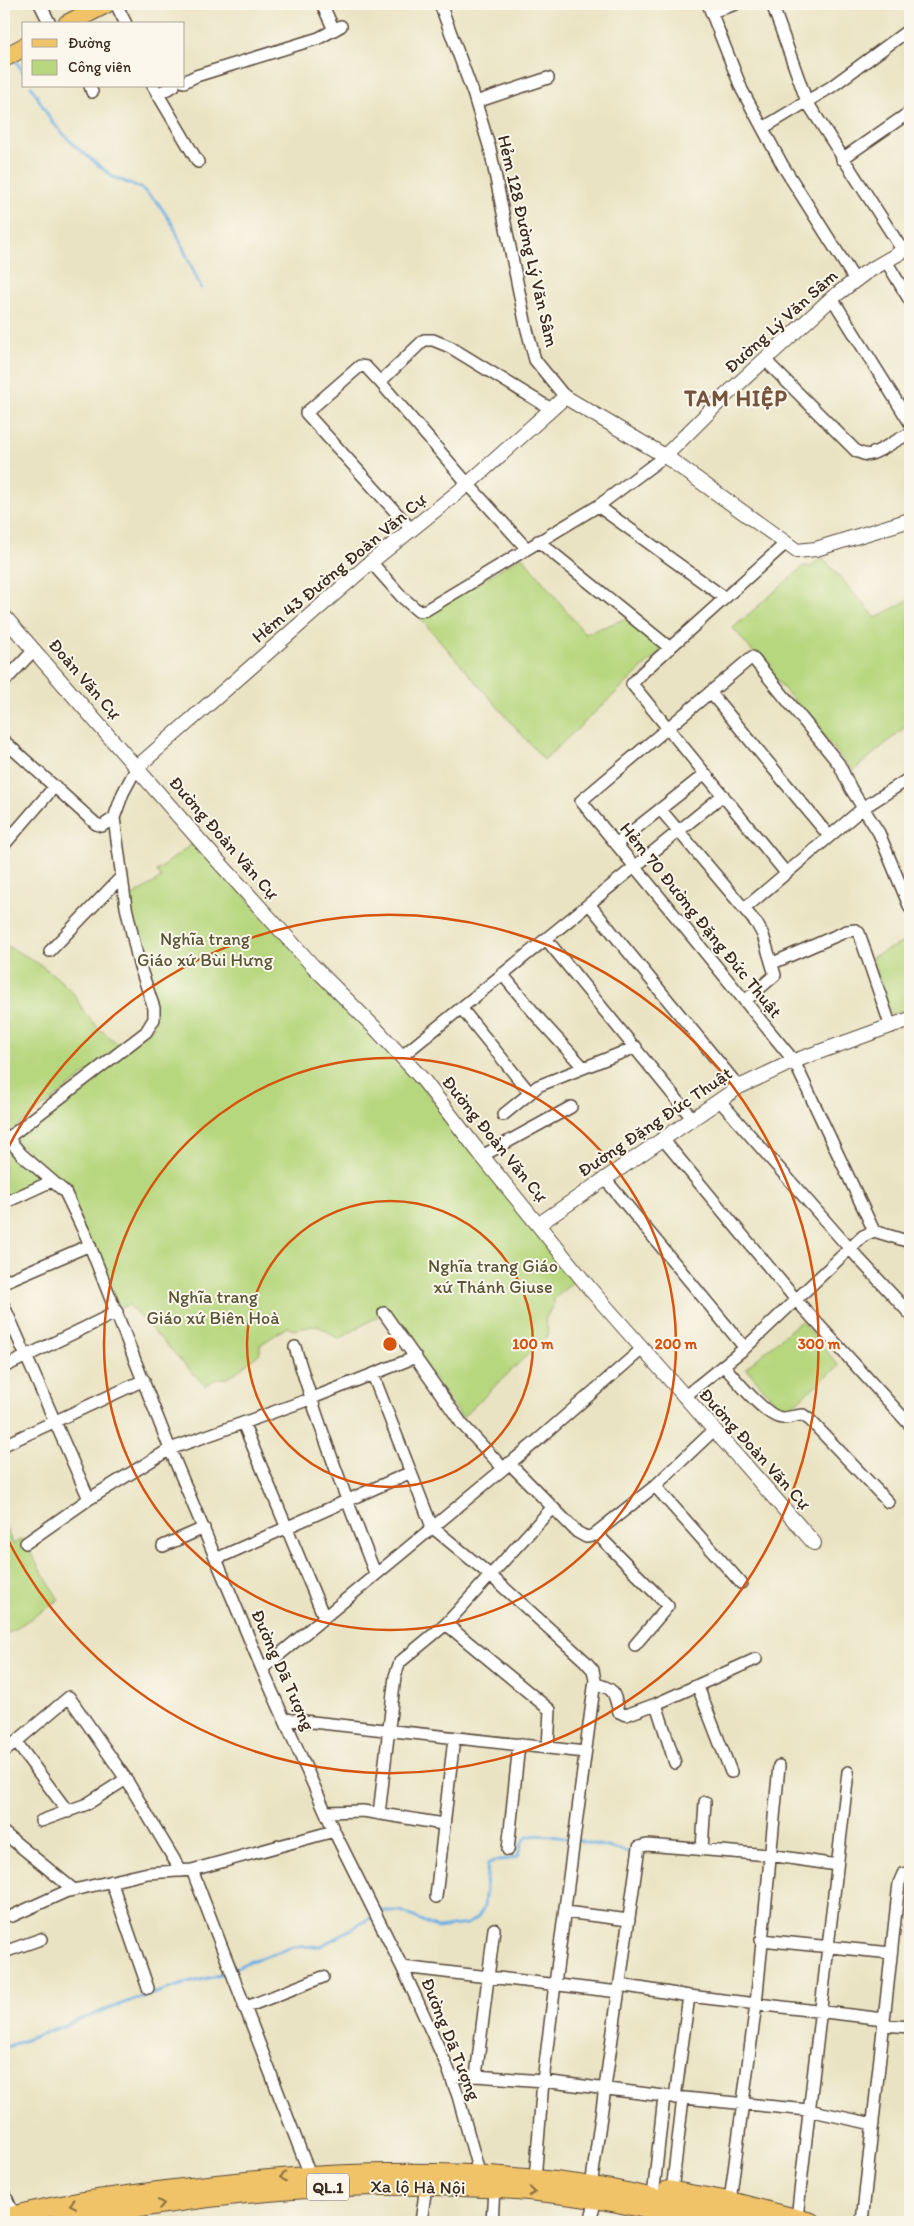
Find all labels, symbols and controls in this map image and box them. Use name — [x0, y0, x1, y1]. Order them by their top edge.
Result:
legend — [22, 22, 185, 88]
text: Đường — [68, 34, 111, 52]
text: Công viên — [68, 58, 132, 76]
street label: Hẻm 128 Đường Lý Văn Sâm — [493, 133, 563, 350]
street label: Đường Lý Văn Sâm — [720, 264, 843, 378]
district label: TAM HIỆP — [683, 385, 788, 412]
street label: Hẻm 43 Đường Đoàn Văn Cự — [247, 488, 431, 647]
street label: Đoàn Văn Cự — [44, 634, 126, 724]
street label: Đường Đoàn Văn Cự — [164, 772, 284, 904]
street label: Hẻm 70 Đường Đặng Đức Thuật — [615, 818, 787, 1022]
park label: Nghĩa trang Giáo xứ Bùi Hưng — [137, 928, 274, 971]
street label: Đường Đặng Đức Thuật — [574, 1062, 736, 1182]
street label: Đường Đoàn Văn Cự — [437, 1071, 553, 1207]
park label: Nghĩa trang Giáo xứ Thánh Giuse — [428, 1255, 558, 1298]
park label: Nghĩa trang Giáo xứ Biên Hoà — [146, 1286, 280, 1329]
centre of rings — [381, 1335, 399, 1353]
text: 100 m — [512, 1335, 554, 1353]
text: 200 m — [655, 1335, 698, 1353]
text: 300 m — [798, 1335, 841, 1353]
street label: Đường Đoàn Văn Cự — [695, 1384, 816, 1515]
street label: Đường Dã Tượng — [246, 1606, 320, 1735]
street label: Đường Dã Tượng — [416, 1975, 486, 2104]
one-way arrow — [278, 2172, 286, 2183]
road number: QL.1 — [307, 2174, 349, 2200]
street label: Xa lộ Hà Nội — [370, 2175, 466, 2199]
one-way arrow — [528, 2186, 536, 2197]
one-way arrow — [69, 2198, 78, 2208]
one-way arrow — [157, 2200, 165, 2210]

